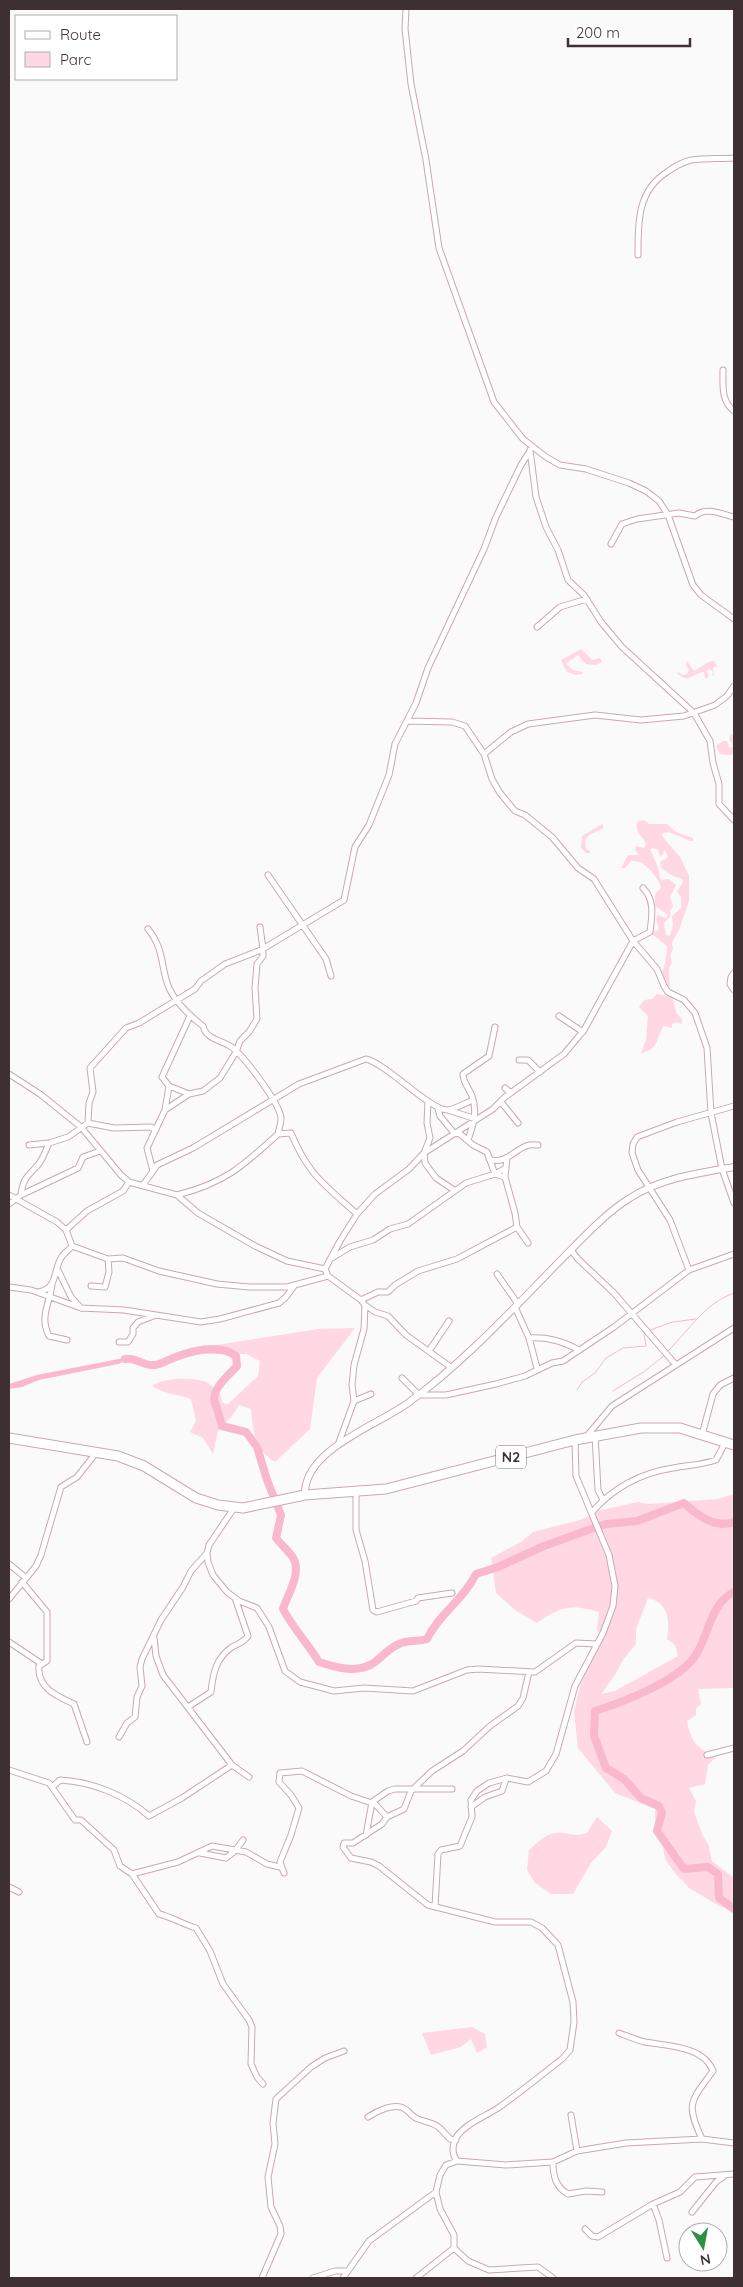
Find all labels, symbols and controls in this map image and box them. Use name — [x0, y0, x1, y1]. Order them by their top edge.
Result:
legend — [15, 15, 178, 80]
scale bar — [568, 15, 690, 47]
text: 200 m — [576, 23, 620, 42]
text: Route — [60, 25, 101, 44]
text: Parc — [60, 50, 91, 69]
road number: N2 — [496, 1445, 526, 1468]
north arrow — [678, 2222, 728, 2272]
text: N — [699, 2250, 712, 2270]

